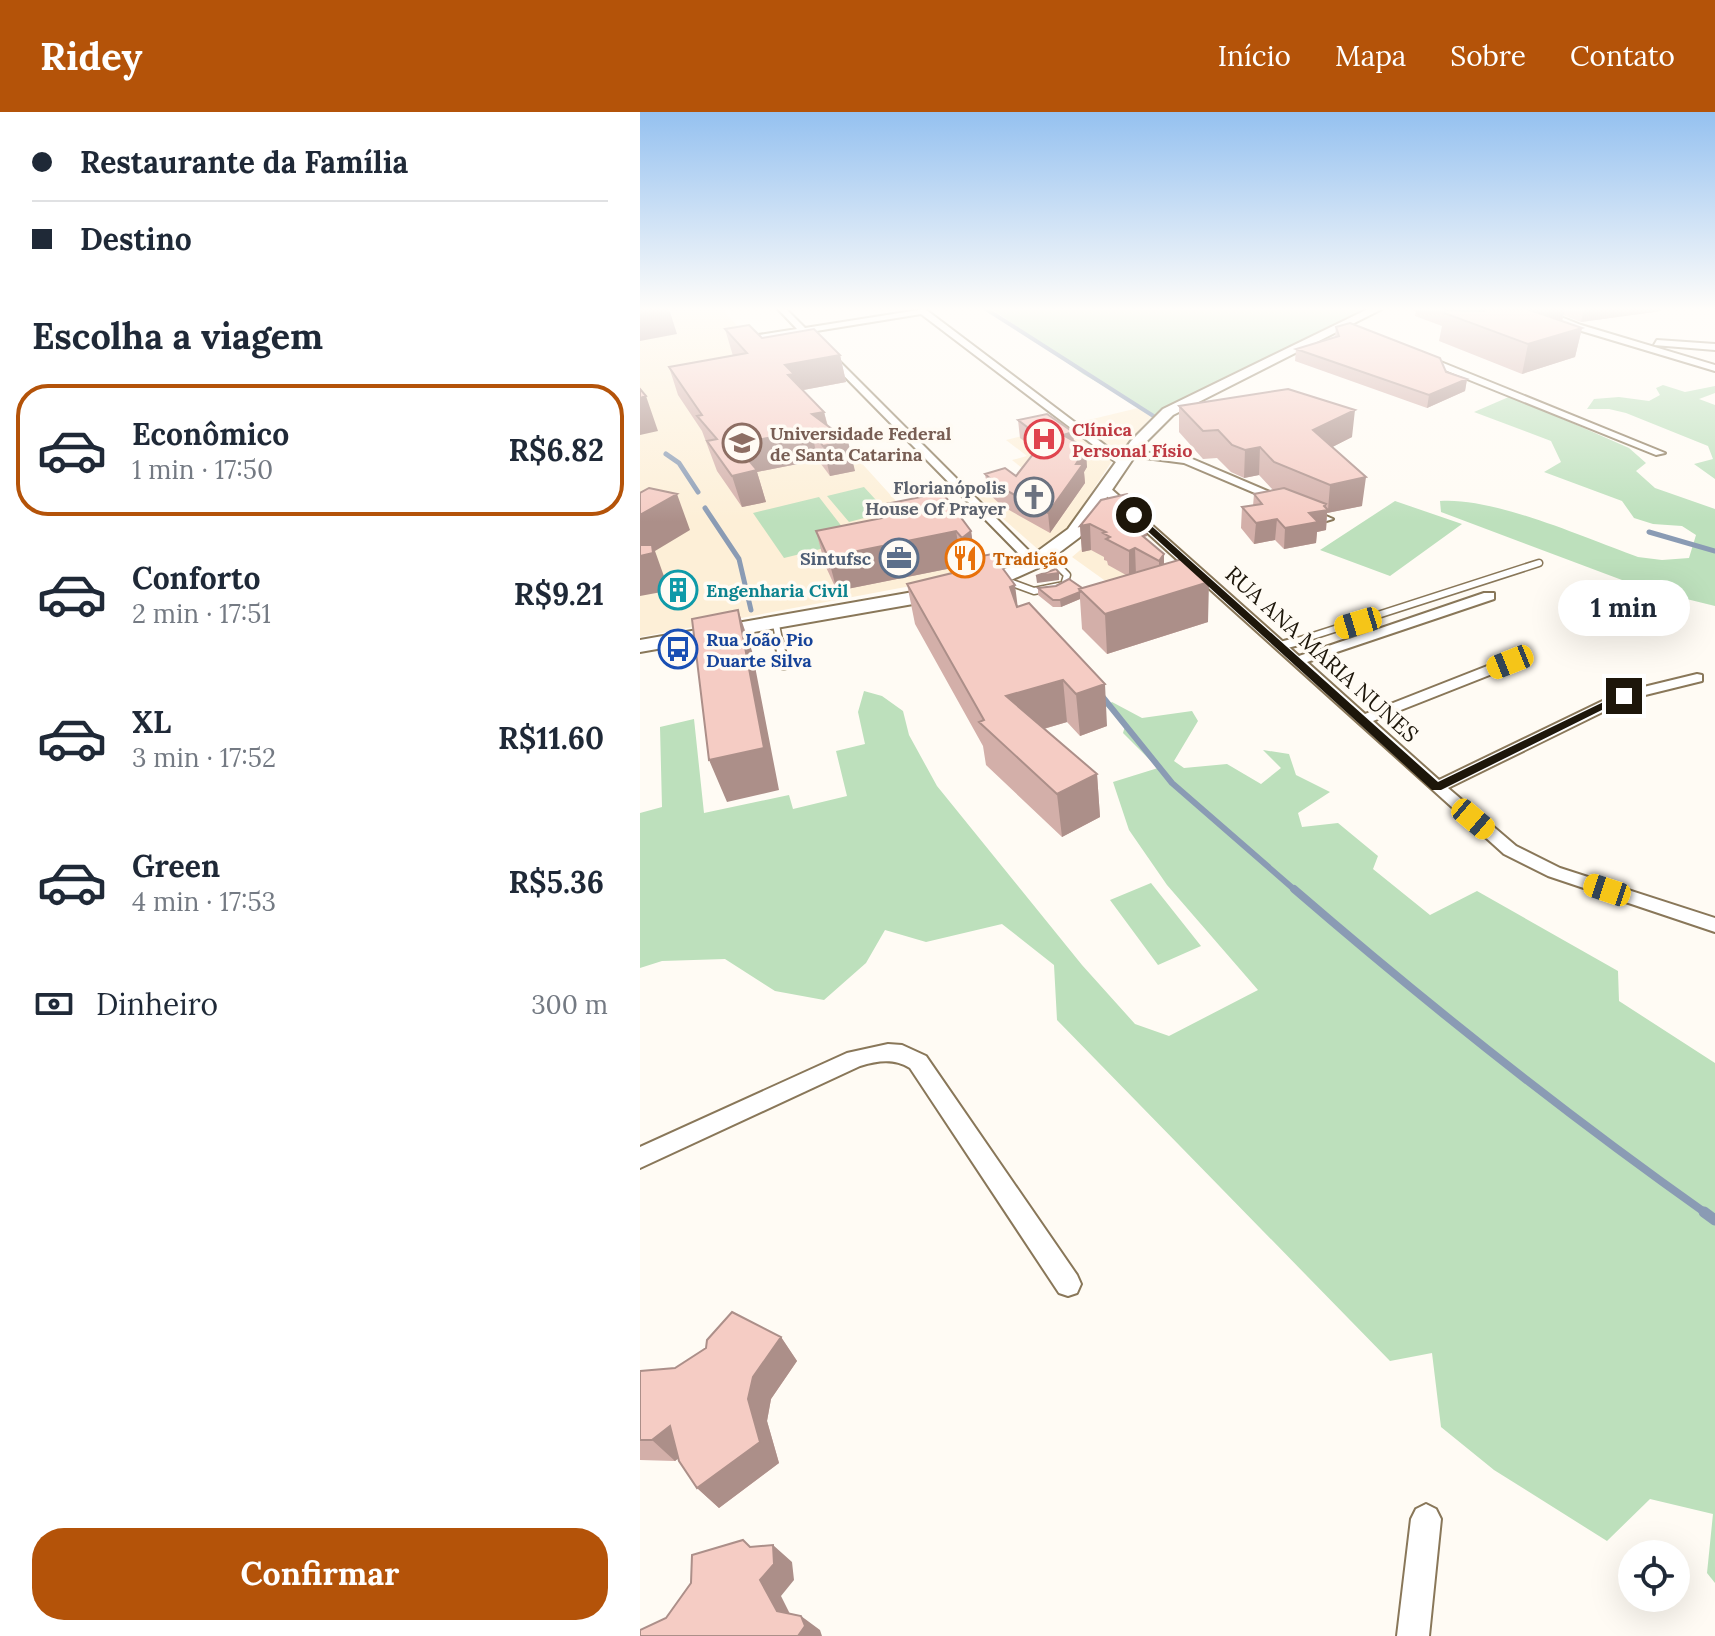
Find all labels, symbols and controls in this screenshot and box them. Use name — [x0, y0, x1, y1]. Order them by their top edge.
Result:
text: Ridey — [40, 32, 142, 80]
text: Início — [1218, 38, 1291, 74]
text: Mapa — [1335, 38, 1406, 74]
text: Sobre — [1450, 38, 1526, 74]
text: Contato — [1570, 38, 1675, 74]
text: Restaurante da Família — [80, 143, 408, 181]
text: Destino — [80, 220, 192, 258]
text: Escolha a viagem — [32, 313, 323, 359]
icon: car — [36, 414, 108, 486]
text: Econômico — [132, 415, 289, 453]
hospital icon: Clínica Personal Físio — [1023, 418, 1065, 460]
place label: Clínica Personal Físio — [1072, 418, 1192, 462]
school or university icon: Universidade Federal de Santa Catarina — [721, 422, 763, 464]
place label: Universidade Federal de Santa Catarina — [770, 422, 952, 466]
text: R$6.82 — [508, 431, 604, 469]
text: 1 min · 17:50 — [132, 453, 273, 486]
place label: Florianópolis House Of Prayer — [865, 476, 1006, 520]
church icon: Florianópolis House Of Prayer — [1013, 476, 1055, 518]
route start — [1116, 497, 1152, 533]
office icon: Sintufsc — [878, 537, 920, 579]
restaurant icon: Tradição — [944, 537, 986, 579]
place label: Sintufsc — [800, 547, 872, 570]
place label: Tradição — [993, 547, 1068, 570]
icon: car — [36, 558, 108, 630]
text: Conforto — [132, 559, 260, 597]
street label: RUA ANA MARIA NUNES — [1220, 560, 1424, 748]
building icon: Engenharia Civil — [657, 569, 699, 611]
text: R$9.21 — [514, 575, 604, 613]
place label: Engenharia Civil — [706, 579, 849, 602]
callout: 1 min — [1558, 580, 1690, 636]
text: 1 min — [1591, 591, 1657, 624]
text: 2 min · 17:51 — [132, 597, 271, 630]
car — [1332, 605, 1384, 641]
bus stop icon: Rua João Pio Duarte Silva — [657, 628, 699, 670]
place label: Rua João Pio Duarte Silva — [706, 628, 813, 672]
car — [1483, 642, 1537, 682]
route end — [1606, 678, 1642, 714]
icon: car — [36, 702, 108, 774]
text: XL — [132, 703, 171, 741]
text: R$11.60 — [498, 719, 604, 757]
text: 3 min · 17:52 — [132, 741, 276, 774]
car — [1447, 794, 1499, 844]
icon: car — [36, 846, 108, 918]
text: Green — [132, 847, 220, 885]
text: R$5.36 — [509, 863, 604, 901]
car — [1580, 871, 1634, 909]
text: 4 min · 17:53 — [132, 885, 276, 918]
icon: cash — [32, 982, 76, 1026]
text: Dinheiro — [96, 985, 218, 1023]
text: 300 m — [531, 988, 608, 1021]
button: Confirmar — [32, 1528, 608, 1620]
map controls — [1618, 1540, 1690, 1612]
button: locate — [1618, 1540, 1690, 1612]

